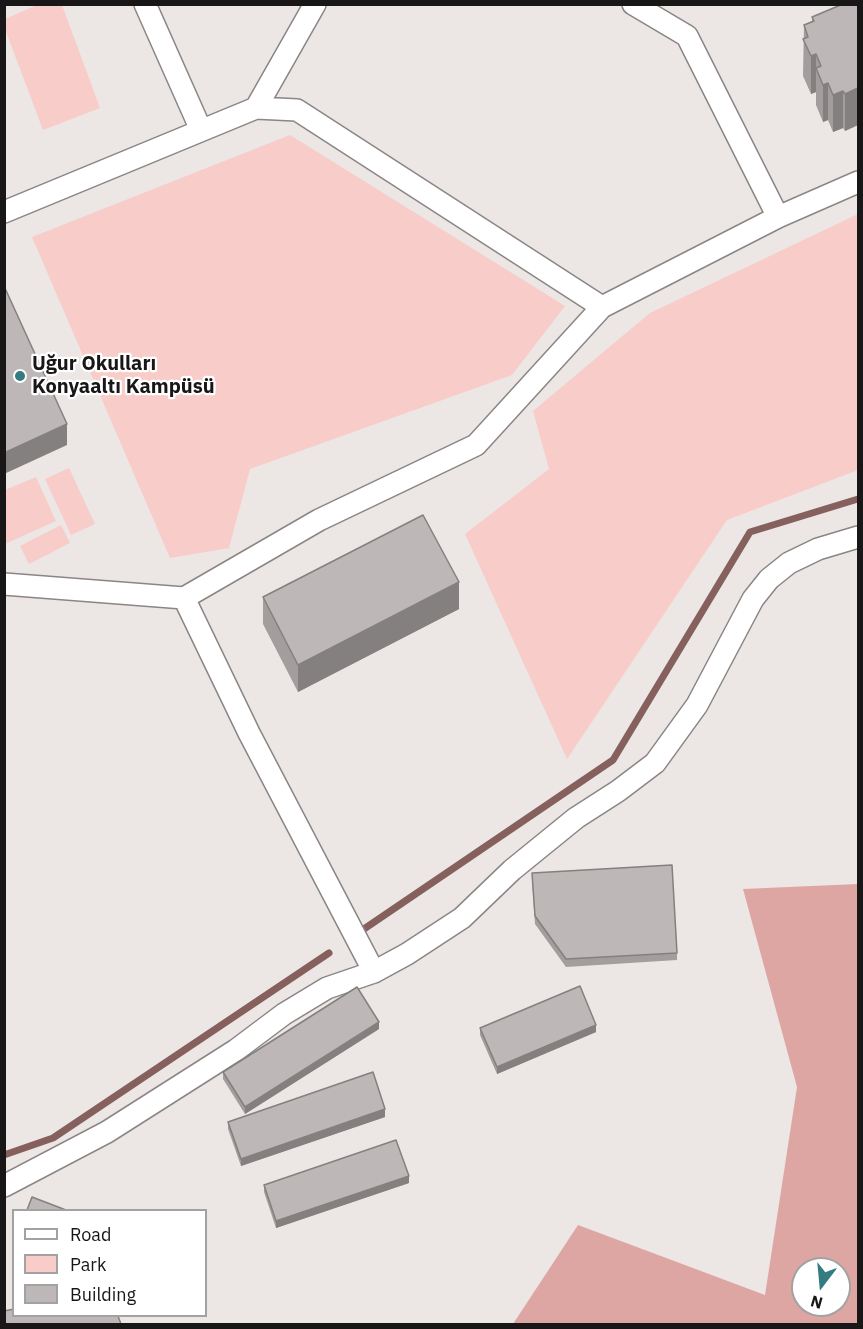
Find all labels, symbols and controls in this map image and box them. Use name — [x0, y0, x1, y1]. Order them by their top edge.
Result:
place label: Uğur Okulları Konyaaltı Kampüsü — [32, 352, 215, 399]
marker: Uğur Okulları Konyaaltı Kampüsü — [13, 369, 27, 383]
legend — [12, 1209, 207, 1317]
text: Road — [70, 1223, 111, 1246]
text: Park — [70, 1253, 106, 1276]
north arrow — [791, 1257, 851, 1317]
text: Building — [70, 1283, 136, 1306]
text: N — [808, 1291, 825, 1314]

